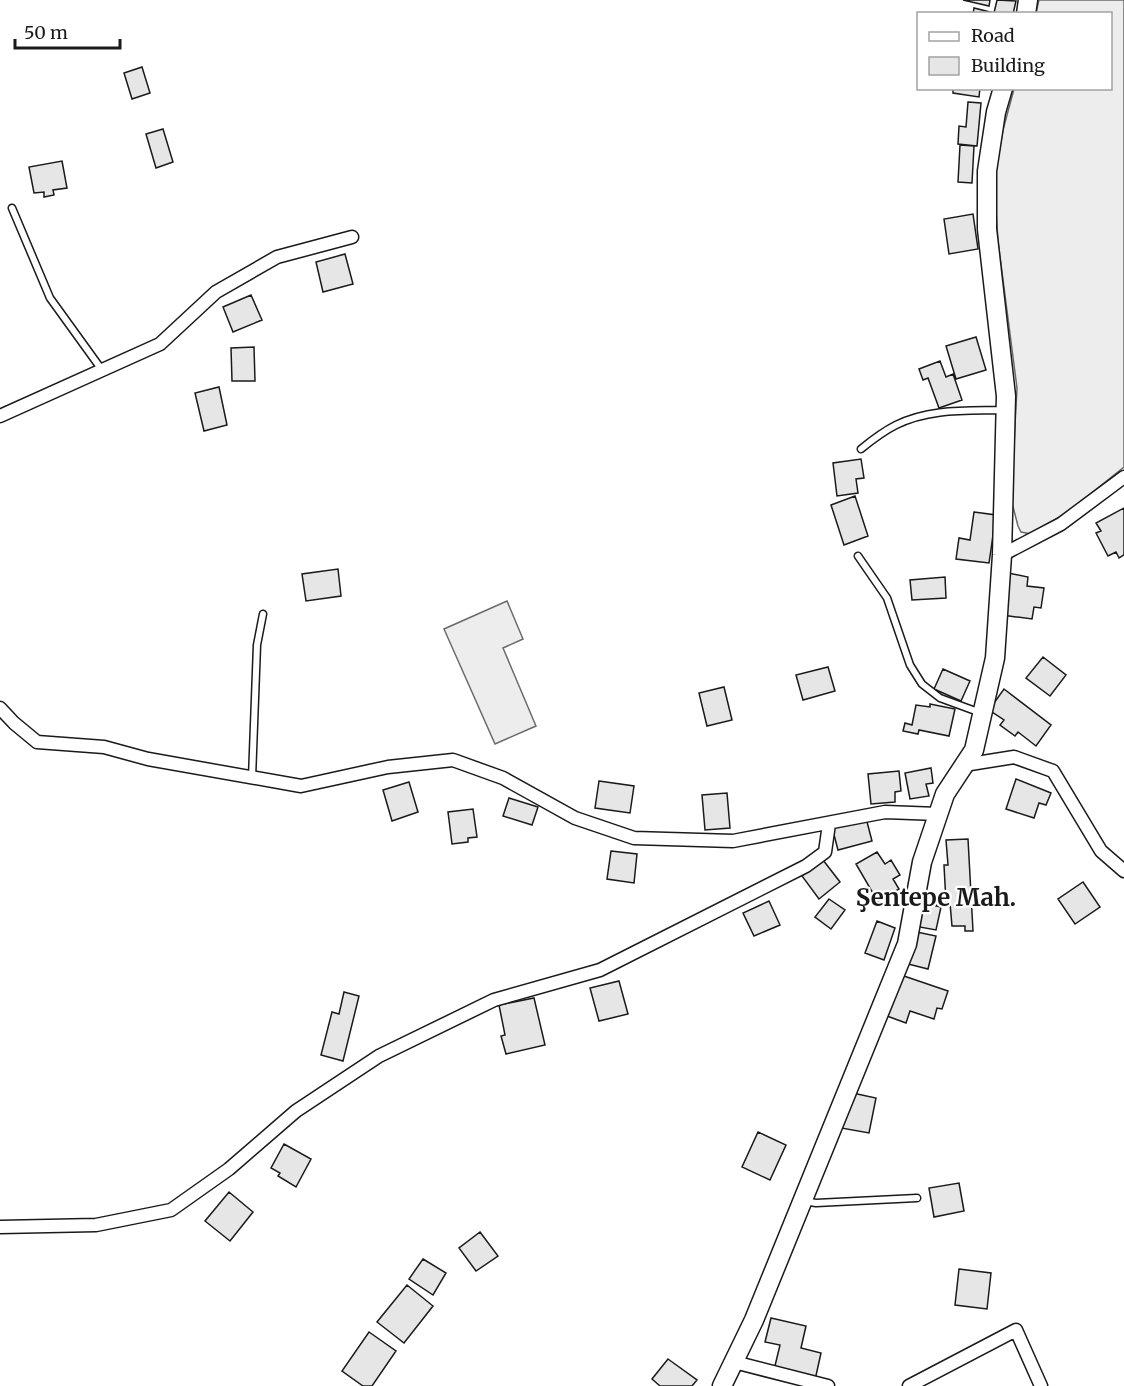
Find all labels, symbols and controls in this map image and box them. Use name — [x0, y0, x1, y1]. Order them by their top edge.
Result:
scale bar — [15, 12, 120, 50]
legend — [917, 12, 1112, 90]
text: 50 m — [24, 21, 68, 44]
text: Road — [971, 24, 1015, 47]
text: Building — [971, 54, 1045, 77]
district label: Şentepe Mah. — [856, 882, 1016, 913]

